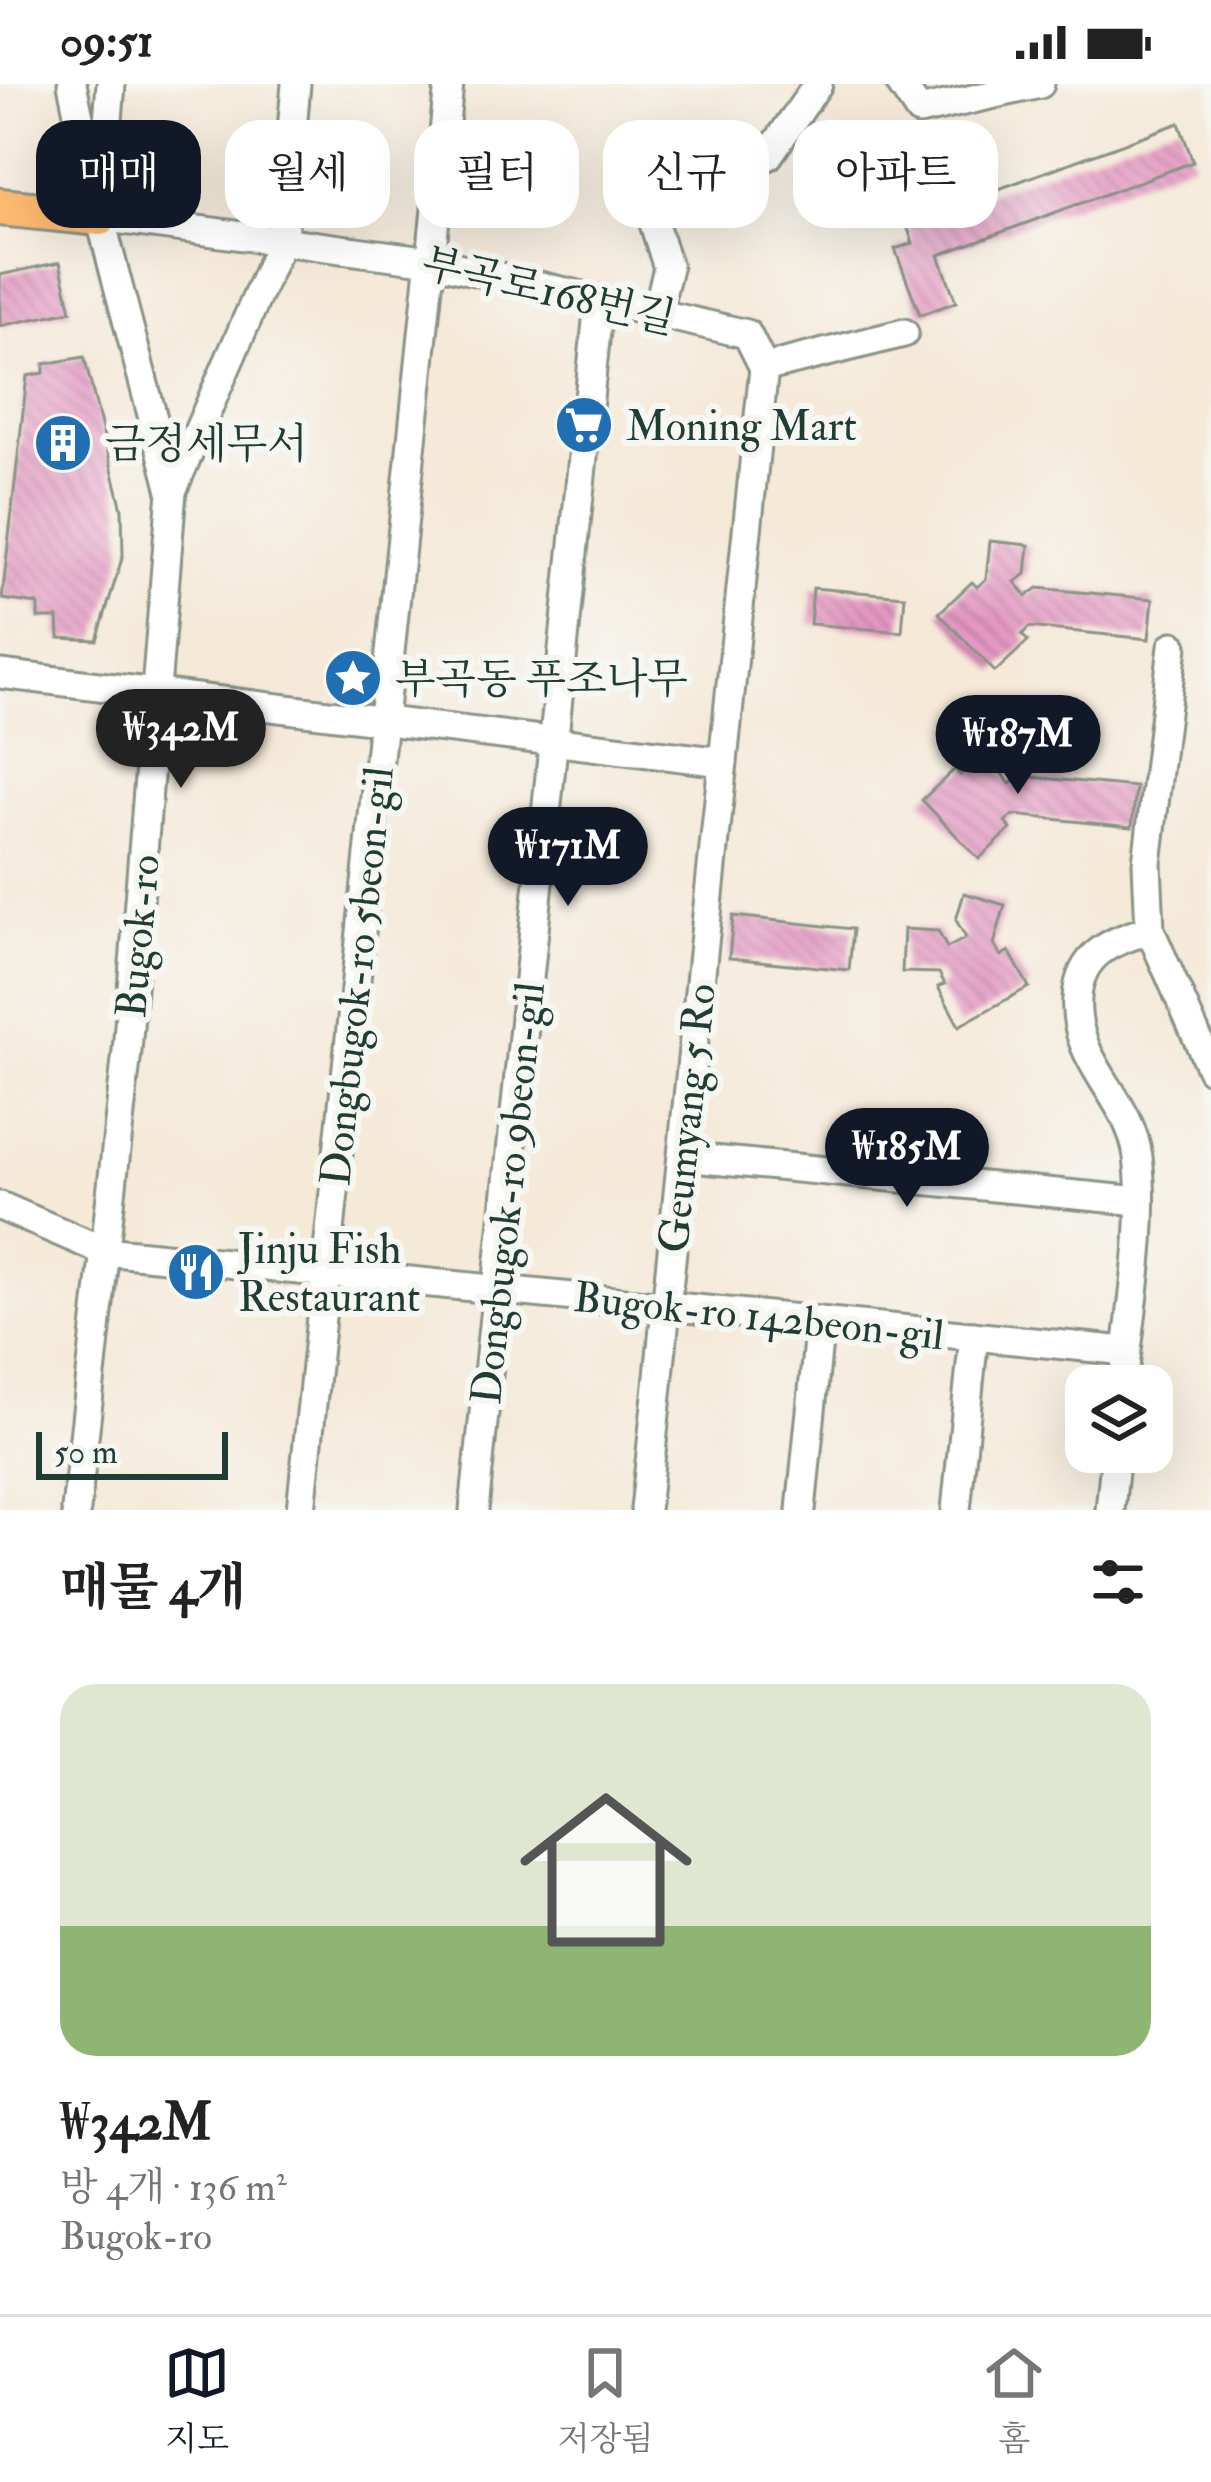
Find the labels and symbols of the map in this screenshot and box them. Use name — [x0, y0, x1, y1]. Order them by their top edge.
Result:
street label: 부곡로168번길 — [417, 238, 680, 346]
supermarket icon: Moning Mart — [553, 394, 615, 456]
place label: Moning Mart — [626, 401, 857, 453]
building icon: 금정세무서 — [32, 412, 94, 474]
place label: 금정세무서 — [105, 419, 308, 471]
place icon: 부곡동 푸조나무 — [322, 647, 384, 709]
place label: 부곡동 푸조나무 — [395, 654, 688, 706]
pin: ₩342M — [97, 689, 265, 791]
pin: ₩187M — [934, 695, 1102, 797]
street label: Dongbugok-ro 5beon-gil — [310, 764, 406, 1188]
pin: ₩171M — [484, 807, 652, 909]
street label: Bugok-ro — [106, 852, 172, 1020]
street label: Dongbugok-ro 9beon-gil — [461, 979, 557, 1407]
street label: Geumyang 5 Ro — [648, 981, 728, 1255]
pin: ₩185M — [823, 1108, 991, 1210]
place label: Jinju Fish Restaurant — [237, 1224, 420, 1324]
restaurant icon: Jinju Fish Restaurant — [165, 1241, 227, 1303]
street label: Bugok-ro 142beon-gil — [571, 1272, 947, 1362]
scale bar — [36, 1426, 228, 1479]

